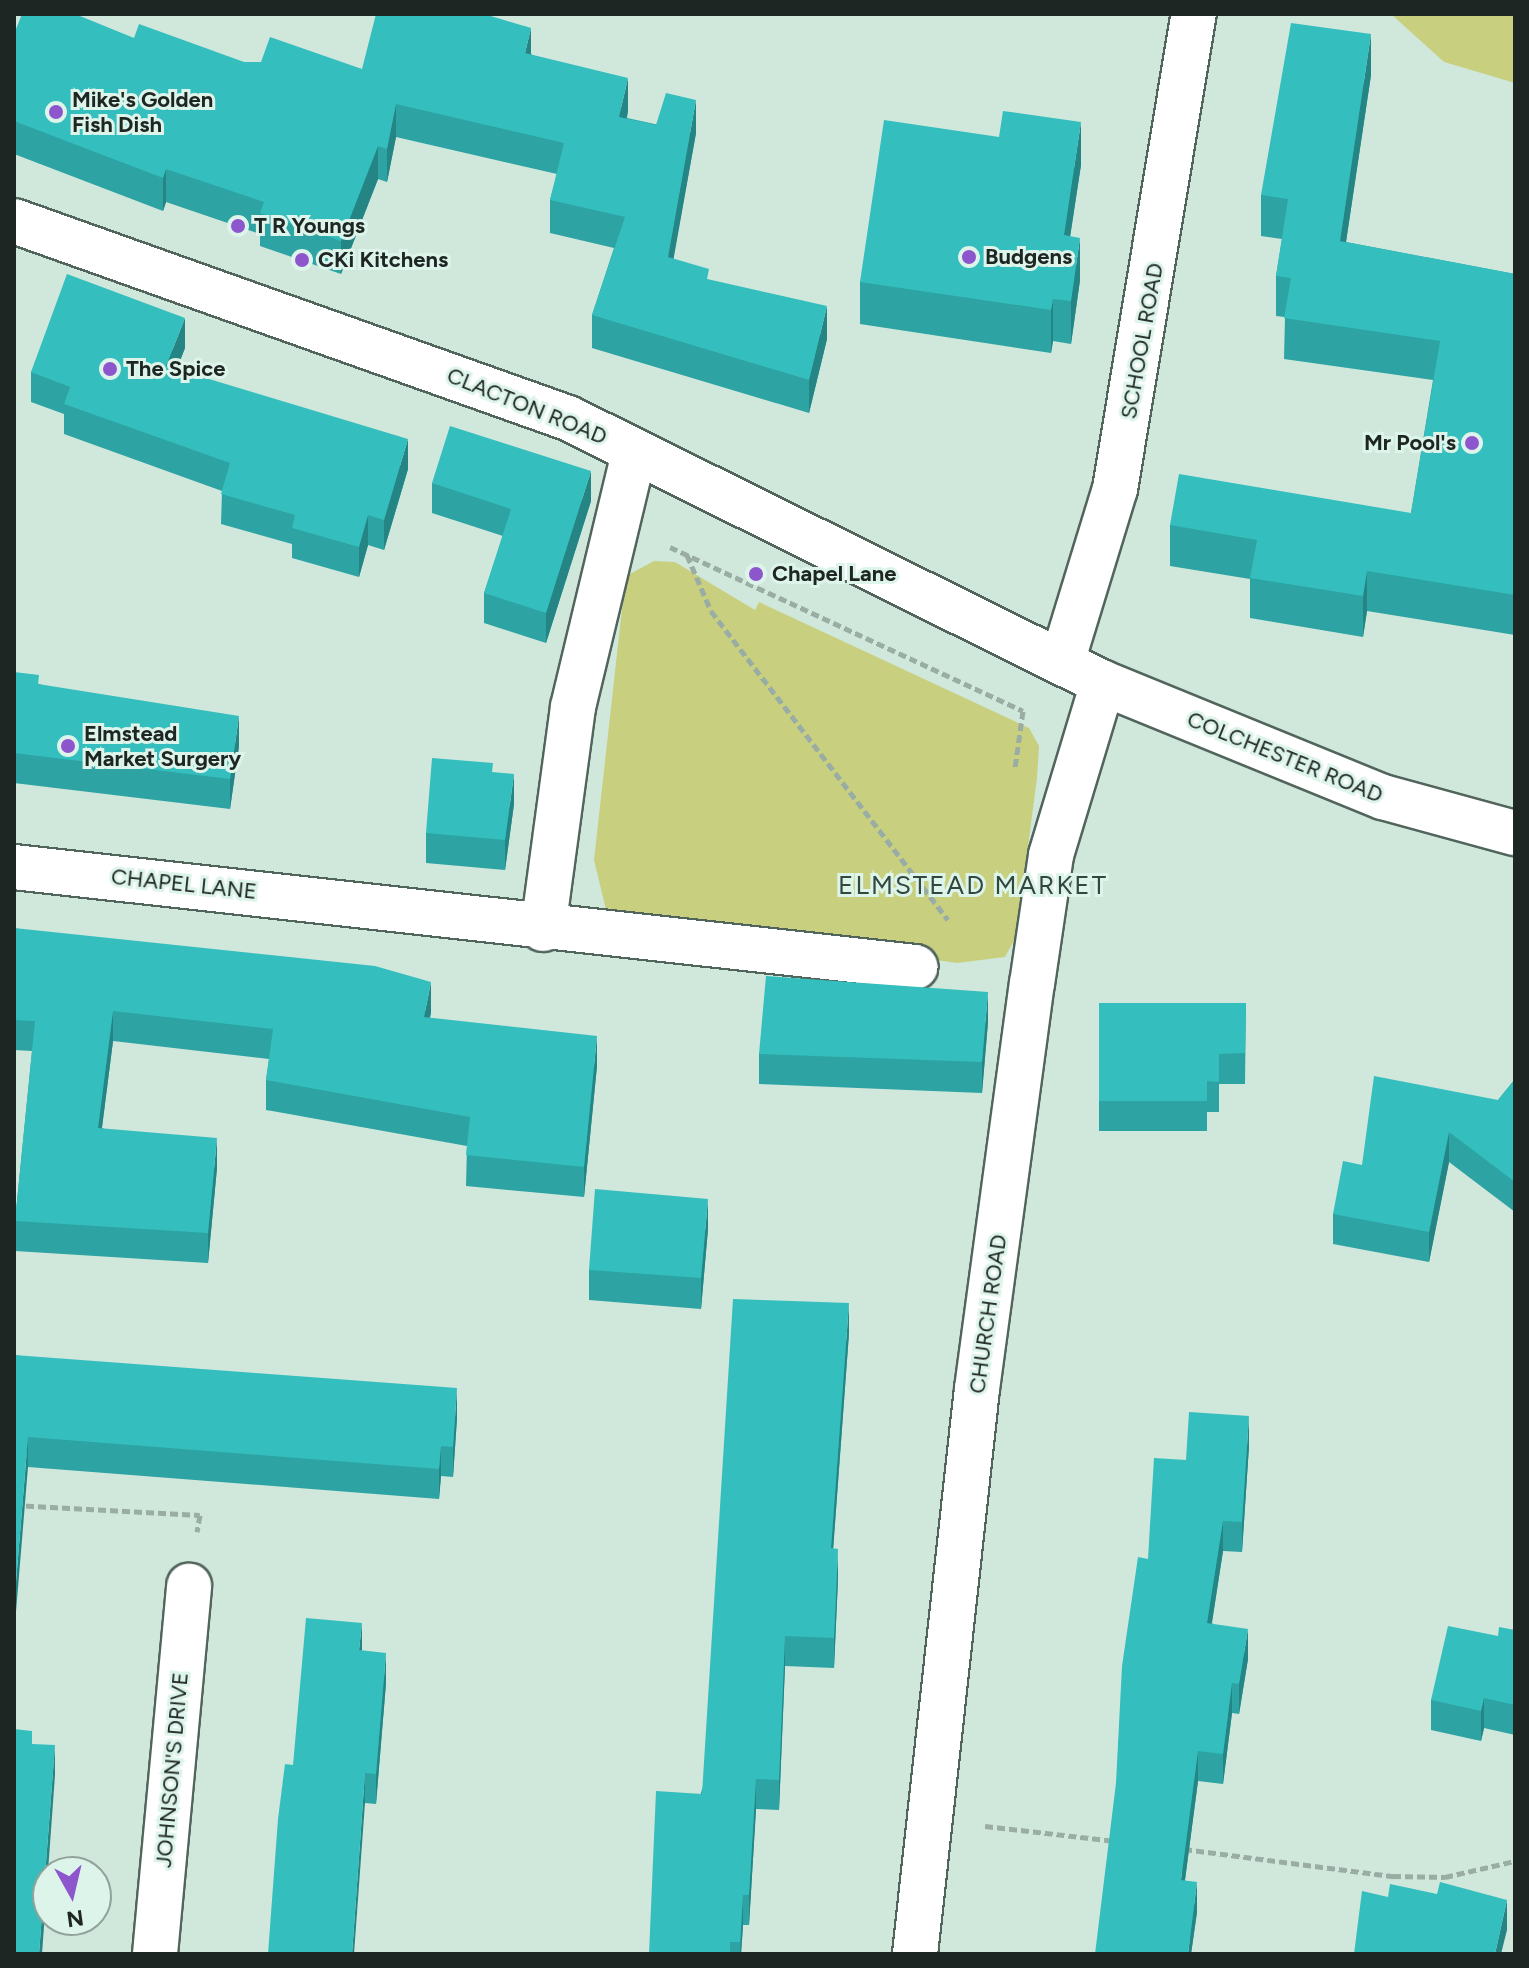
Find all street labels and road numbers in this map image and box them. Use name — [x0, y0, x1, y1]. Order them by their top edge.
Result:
street label: SCHOOL ROAD — [1115, 261, 1169, 421]
street label: CLACTON ROAD — [443, 362, 611, 450]
street label: COLCHESTER ROAD — [1183, 706, 1387, 808]
street label: CHAPEL LANE — [110, 863, 258, 905]
street label: CHURCH ROAD — [964, 1233, 1012, 1395]
street label: JOHNSON'S DRIVE — [150, 1671, 194, 1869]

